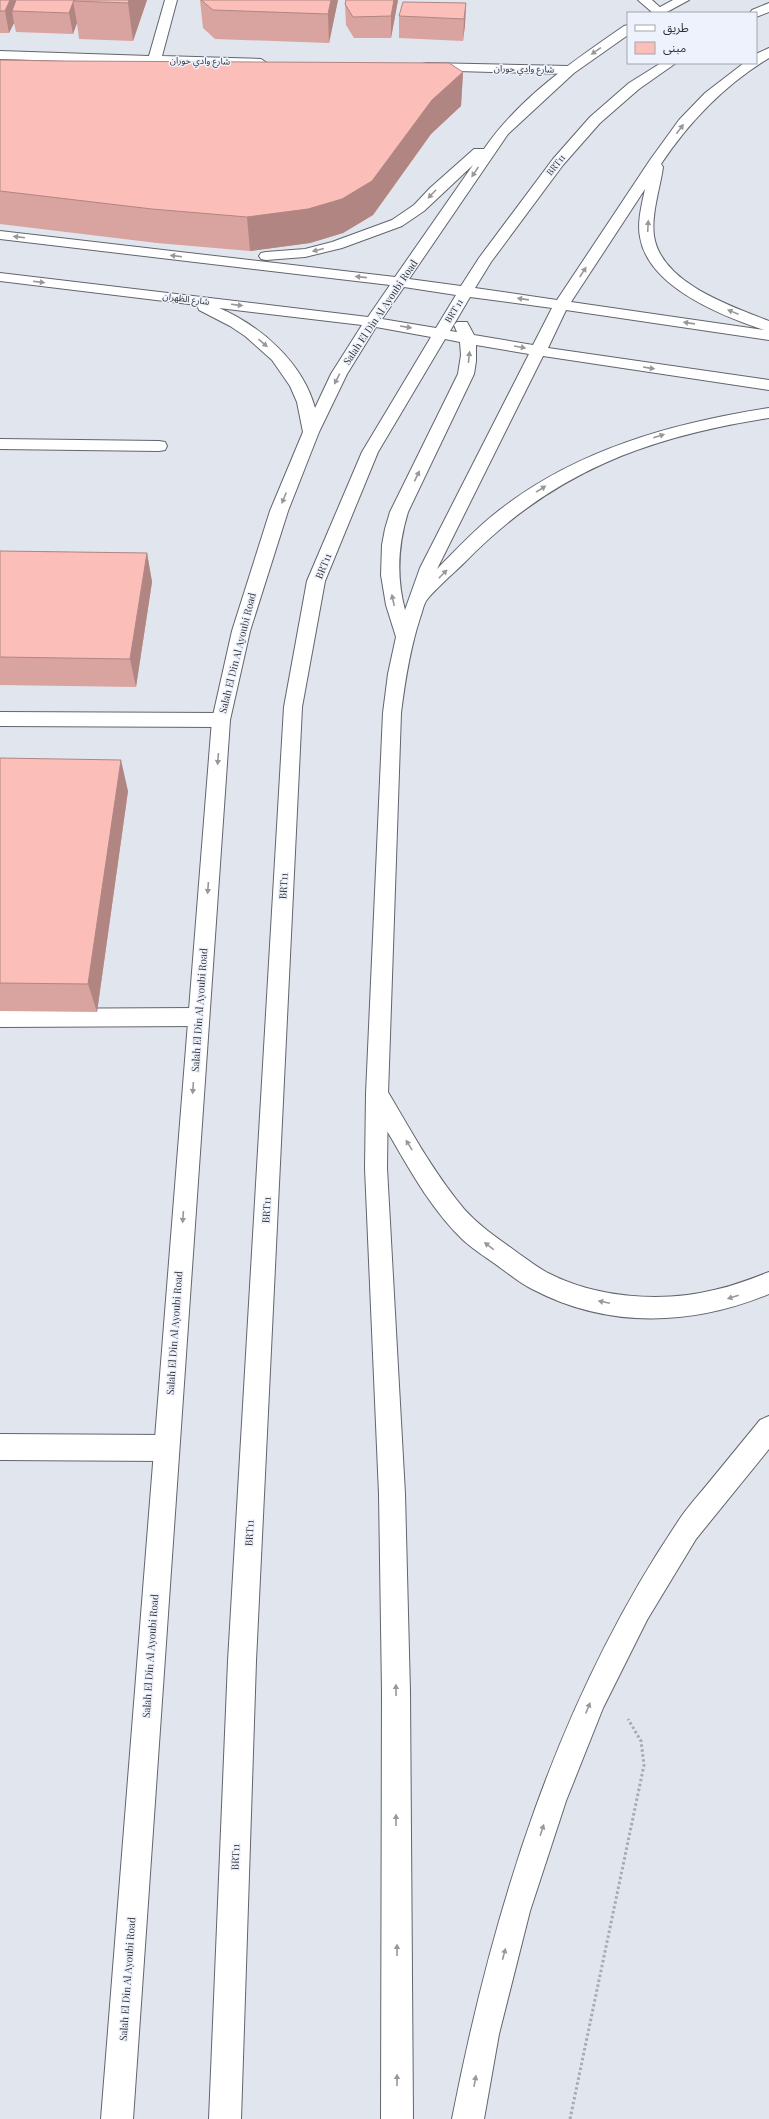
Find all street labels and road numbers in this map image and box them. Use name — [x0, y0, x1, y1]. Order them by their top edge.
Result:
street label: شارع وادي حوران — [170, 53, 230, 69]
street label: شارع وادي حوران — [494, 61, 554, 77]
street label: BRT11 — [543, 151, 568, 177]
street label: Salah El Din Al Ayoubi Road — [340, 257, 421, 367]
street label: شارع الظهران — [162, 289, 210, 309]
street label: BRT 11 — [441, 296, 465, 325]
street label: BRT11 — [312, 551, 335, 581]
street label: Salah El Din Al Ayoubi Road — [215, 591, 259, 715]
street label: BRT11 — [275, 872, 291, 899]
street label: Salah El Din Al Ayoubi Road — [188, 947, 210, 1072]
street label: BRT11 — [258, 1196, 274, 1223]
street label: Salah El Din Al Ayoubi Road — [163, 1270, 185, 1395]
street label: BRT11 — [241, 1519, 257, 1546]
street label: Salah El Din Al Ayoubi Road — [139, 1593, 161, 1718]
street label: BRT11 — [228, 1843, 242, 1870]
street label: Salah El Din Al Ayoubi Road — [116, 1916, 138, 2041]

